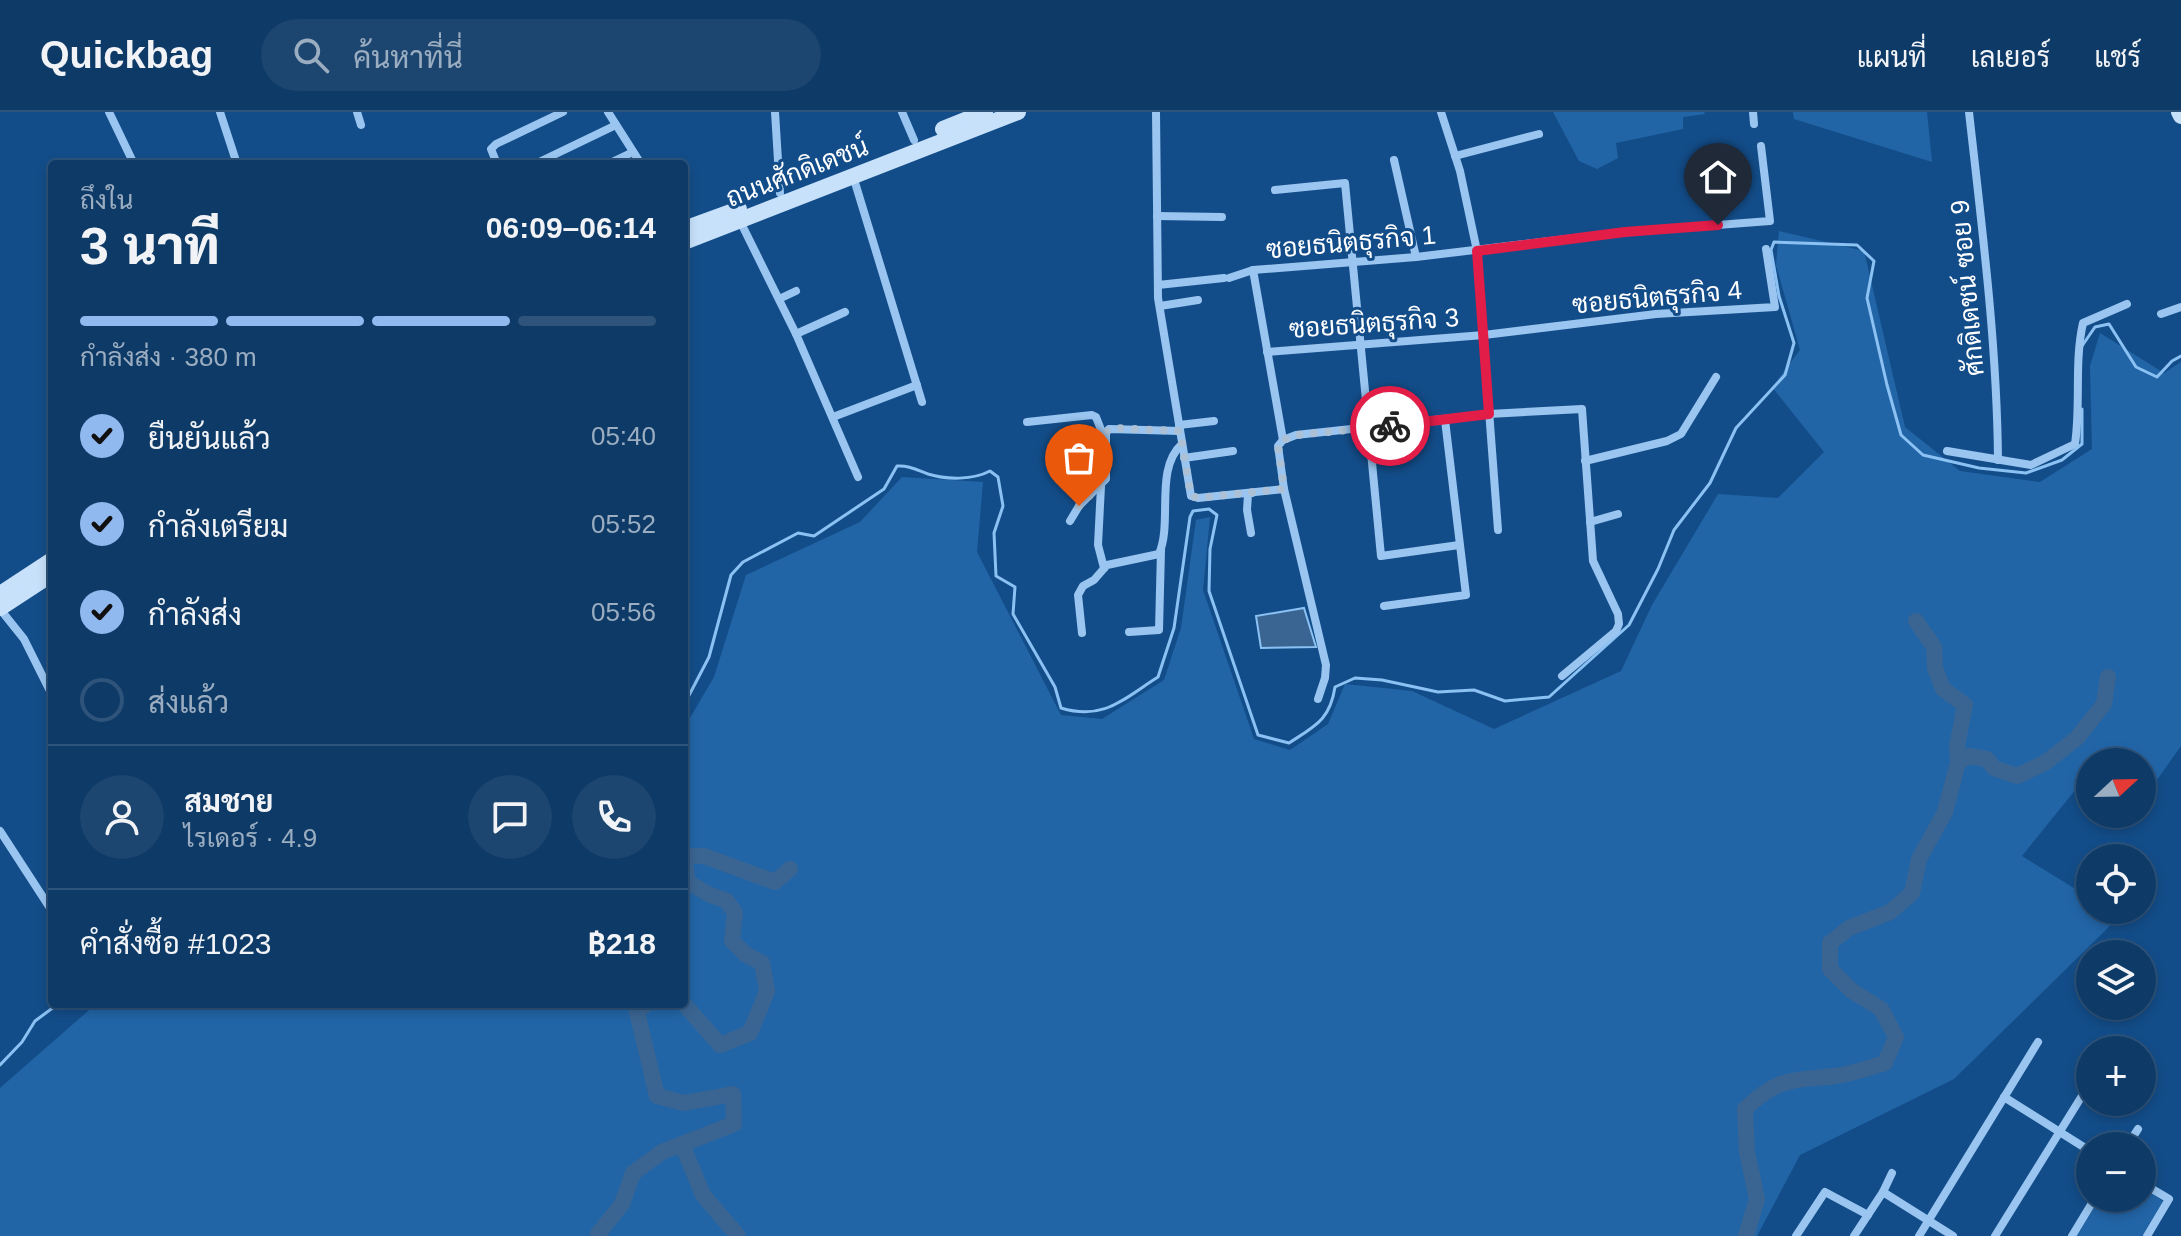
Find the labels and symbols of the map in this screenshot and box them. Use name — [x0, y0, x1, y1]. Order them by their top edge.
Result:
street label: ถนนศักดิเดชน์ — [721, 129, 872, 213]
pin — [1684, 143, 1752, 225]
street label: ศักดิเดชน์ ซอย 9 — [1942, 199, 1990, 378]
street label: ซอยธนิตธุรกิจ 1 — [1265, 220, 1437, 267]
street label: ซอยธนิตธุรกิจ 4 — [1571, 275, 1743, 322]
street label: ซอยธนิตธุรกิจ 3 — [1288, 302, 1460, 347]
courier — [1350, 386, 1430, 466]
pin — [1045, 424, 1113, 506]
north arrow — [2076, 748, 2156, 828]

